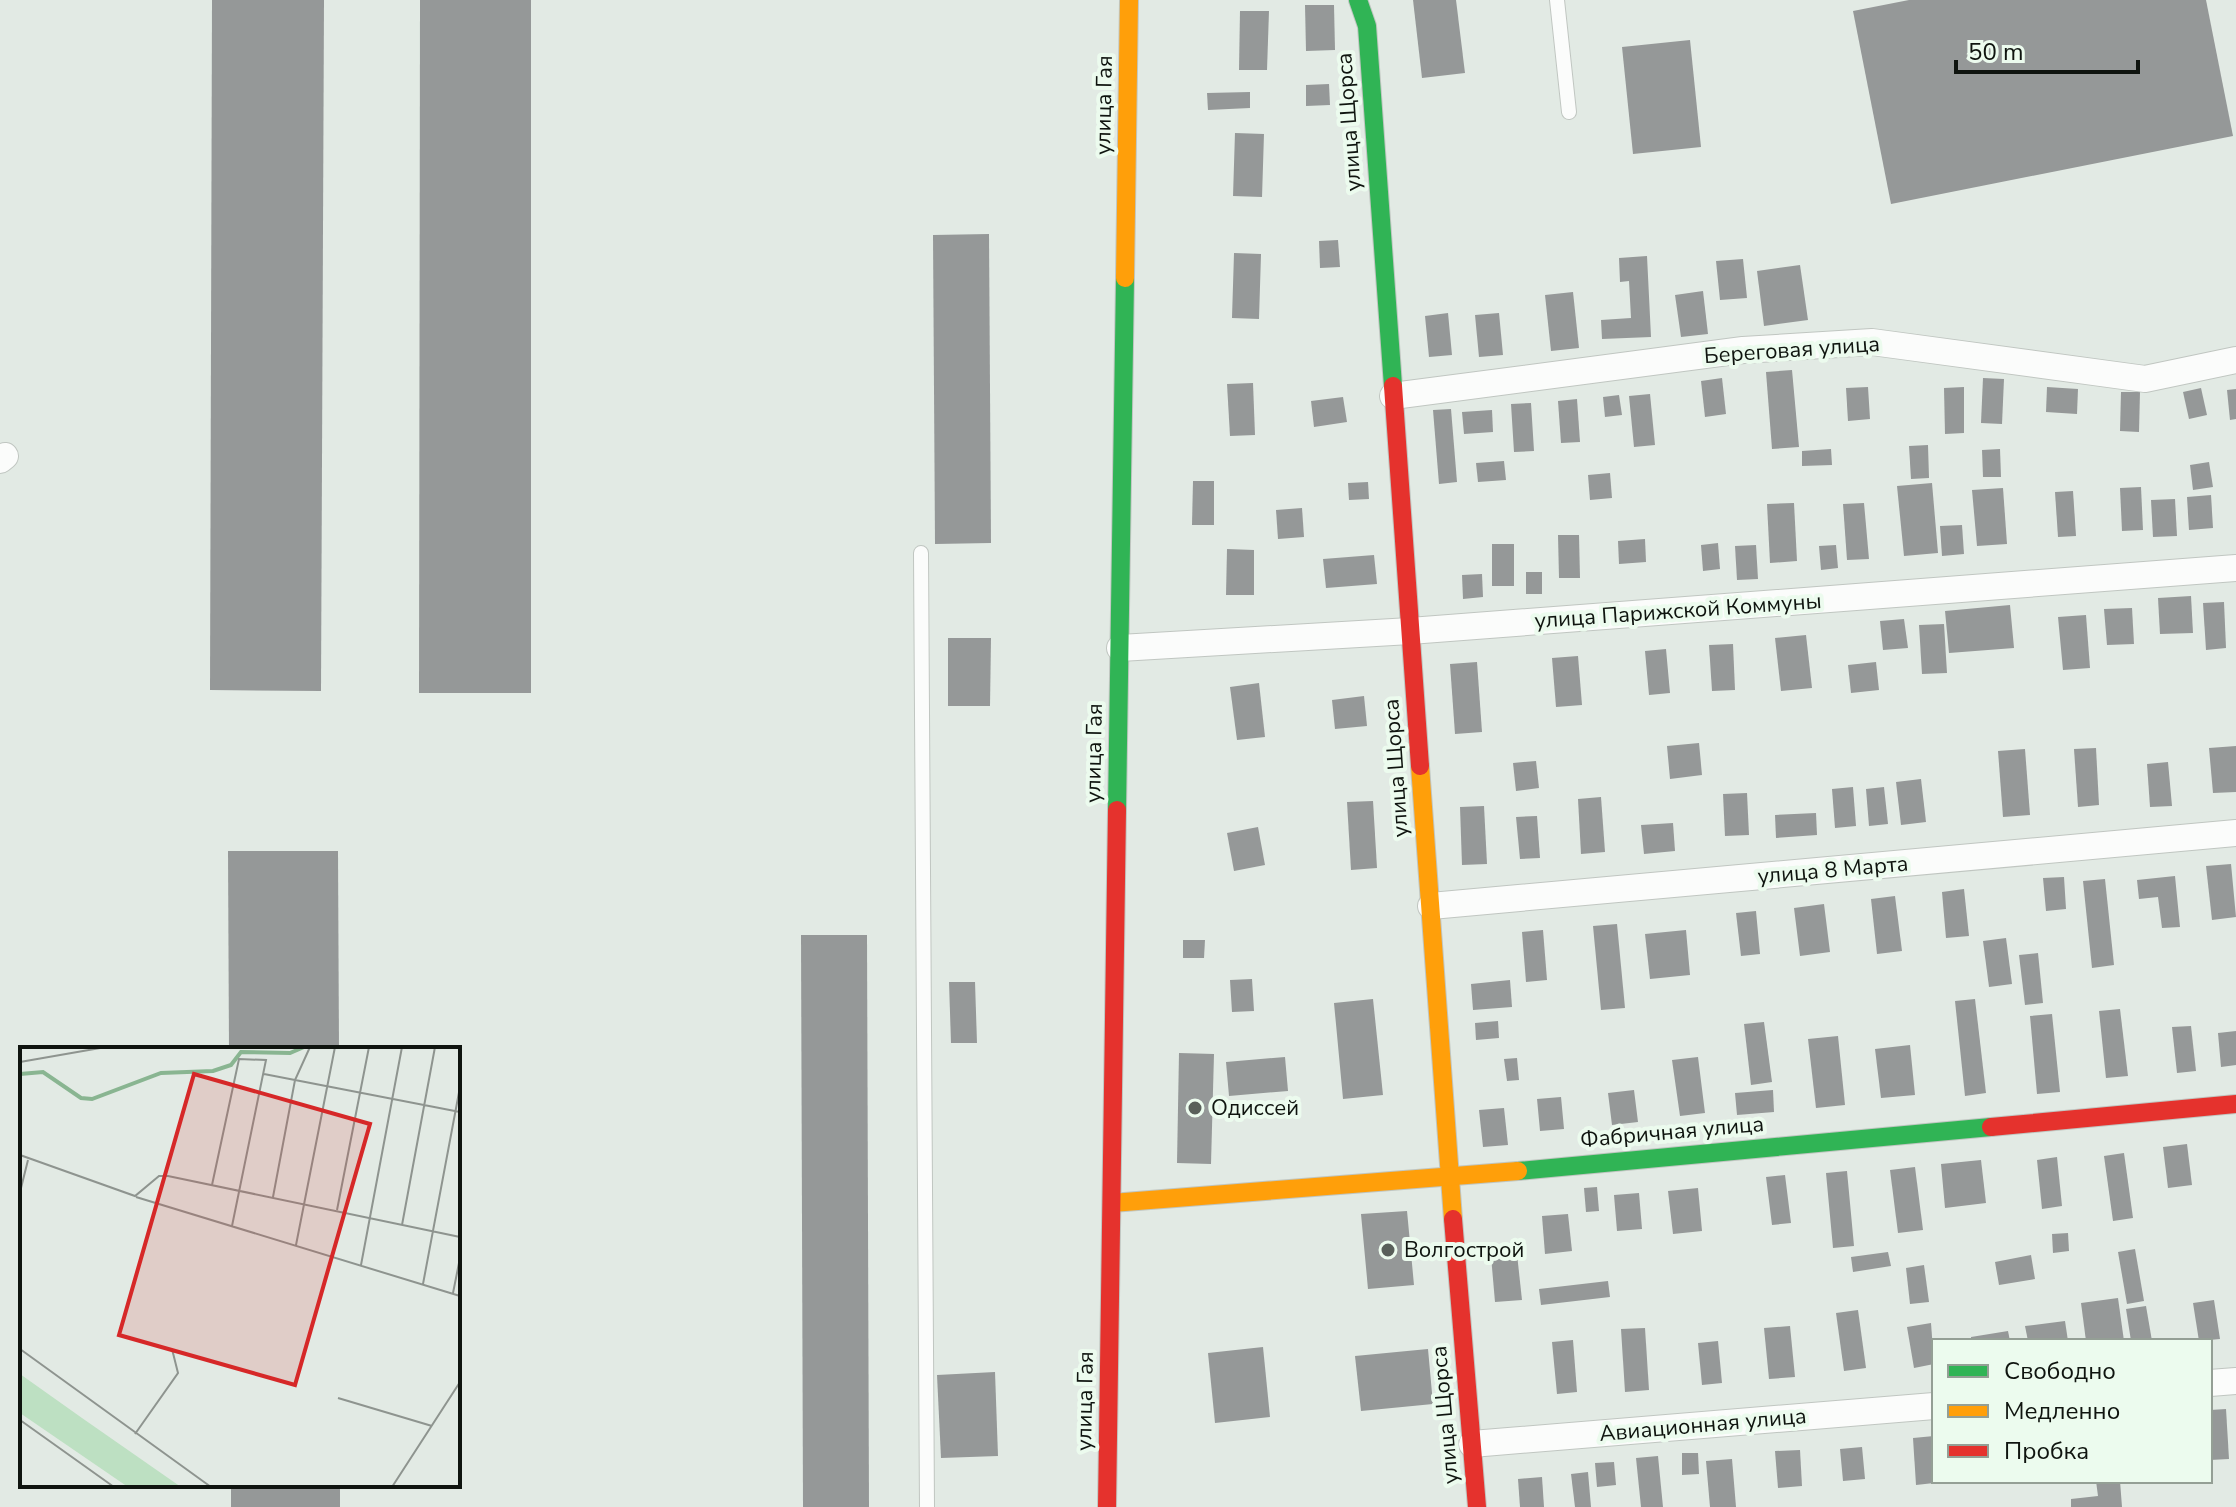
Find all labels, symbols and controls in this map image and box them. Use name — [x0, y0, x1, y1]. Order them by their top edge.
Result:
scale bar — [1956, 24, 2138, 74]
text: 50 m — [1968, 36, 2024, 68]
street label: улица Щорса — [1329, 52, 1369, 192]
street label: улица Гая — [1088, 55, 1120, 155]
street label: Береговая улица — [1703, 329, 1881, 371]
street label: улица Парижской Коммуны — [1534, 586, 1822, 636]
street label: улица Щорса — [1376, 698, 1416, 838]
street label: улица Гая — [1078, 703, 1110, 803]
street label: улица 8 Марта — [1756, 848, 1910, 892]
inset map — [20, 1047, 460, 1487]
place label: Одиссей — [1211, 1093, 1299, 1123]
marker: Одиссей — [1186, 1099, 1204, 1117]
street label: Фабричная улица — [1579, 1109, 1765, 1155]
place label: Волгострой — [1404, 1235, 1524, 1265]
marker: Волгострой — [1379, 1241, 1397, 1259]
legend — [1932, 1339, 2212, 1483]
street label: улица Щорса — [1424, 1345, 1466, 1485]
street label: улица Гая — [1069, 1351, 1101, 1451]
text: Свободно — [2004, 1355, 2116, 1387]
text: Медленно — [2004, 1395, 2120, 1427]
street label: Авиационная улица — [1598, 1401, 1808, 1449]
text: Пробка — [2004, 1435, 2089, 1467]

